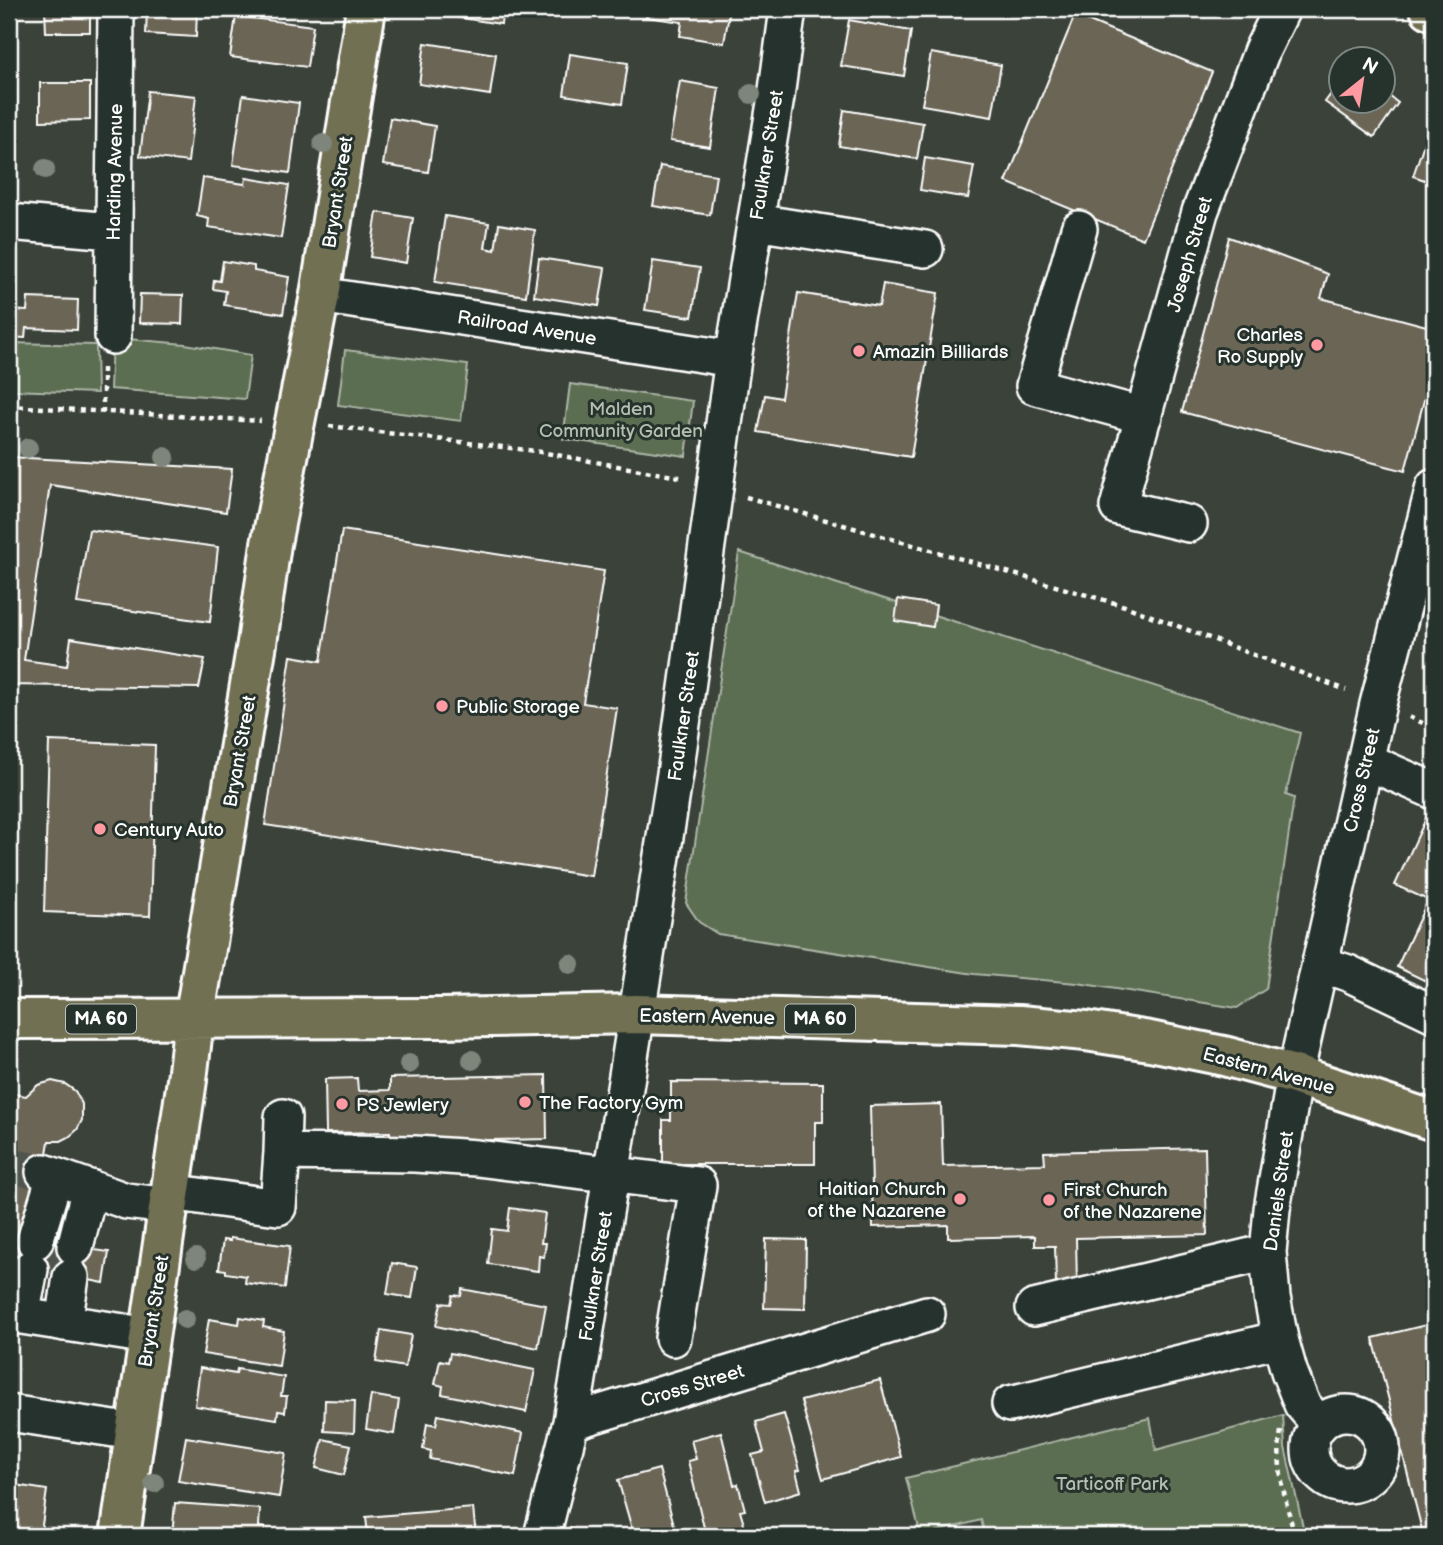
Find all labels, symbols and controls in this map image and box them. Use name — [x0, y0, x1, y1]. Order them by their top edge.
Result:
north arrow — [1328, 46, 1398, 116]
text: N — [1358, 53, 1382, 80]
street label: Faulkner Street — [746, 88, 789, 222]
street label: Harding Avenue — [103, 103, 128, 241]
street label: Bryant Street — [318, 134, 359, 250]
street label: Joseph Street — [1163, 194, 1218, 315]
street label: Railroad Avenue — [455, 306, 598, 351]
place label: Charles Ro Supply — [1217, 324, 1303, 369]
marker: Charles Ro Supply — [1309, 337, 1325, 353]
place label: Amazin Billiards — [873, 341, 1008, 364]
marker: Amazin Billiards — [851, 343, 867, 359]
park label: Malden Community Garden — [539, 398, 703, 443]
street label: Faulkner Street — [664, 649, 705, 783]
street label: Bryant Street — [219, 693, 262, 809]
place label: Public Storage — [456, 696, 580, 719]
marker: Public Storage — [434, 698, 450, 714]
street label: Cross Street — [1339, 726, 1386, 835]
place label: Century Auto — [114, 819, 224, 842]
marker: Century Auto — [92, 821, 108, 837]
road number: MA 60 — [66, 1004, 136, 1034]
road number: MA 60 — [785, 1004, 855, 1034]
street label: Eastern Avenue — [639, 1005, 775, 1030]
street label: Eastern Avenue — [1200, 1043, 1337, 1100]
place label: The Factory Gym — [539, 1092, 683, 1115]
place label: PS Jewlery — [356, 1094, 449, 1117]
marker: The Factory Gym — [517, 1094, 533, 1110]
marker: PS Jewlery — [334, 1096, 350, 1112]
street label: Daniels Street — [1260, 1129, 1299, 1253]
place label: Haitian Church of the Nazarene — [807, 1178, 946, 1223]
place label: First Church of the Nazarene — [1063, 1179, 1202, 1224]
marker: Haitian Church of the Nazarene — [952, 1191, 968, 1207]
marker: First Church of the Nazarene — [1041, 1192, 1057, 1208]
street label: Faulkner Street — [575, 1209, 618, 1343]
street label: Bryant Street — [134, 1253, 175, 1369]
street label: Cross Street — [638, 1360, 747, 1413]
park label: Tarticoff Park — [1056, 1473, 1169, 1496]

